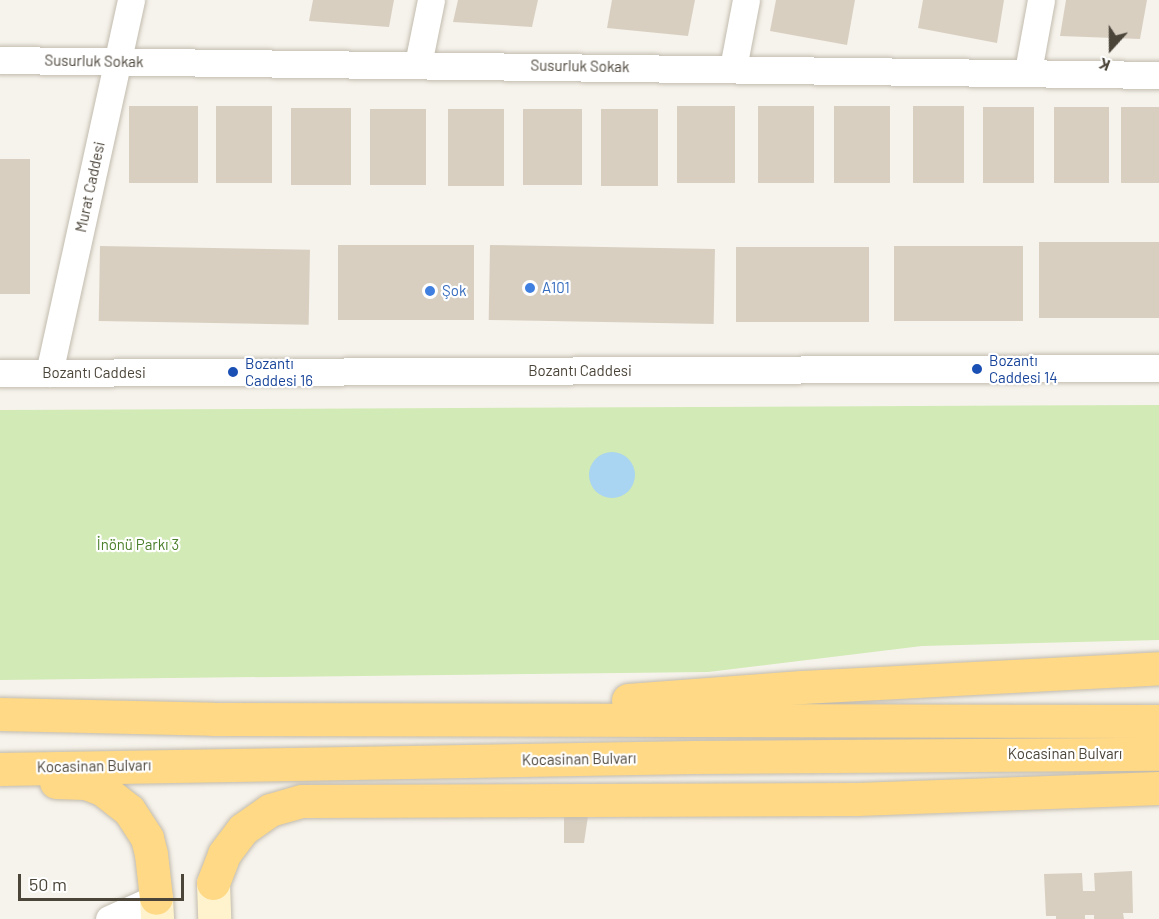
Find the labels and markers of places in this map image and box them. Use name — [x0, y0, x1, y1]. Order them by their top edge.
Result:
place label: A101 — [542, 279, 570, 297]
marker: A101 — [523, 281, 537, 295]
place label: Şok — [442, 282, 466, 300]
marker: Şok — [423, 284, 437, 298]
place label: Bozantı Caddesi 14 — [989, 351, 1057, 386]
place label: Bozantı Caddesi 16 — [245, 354, 313, 389]
marker: Bozantı Caddesi 14 — [970, 362, 984, 376]
marker: Bozantı Caddesi 16 — [226, 365, 240, 379]

